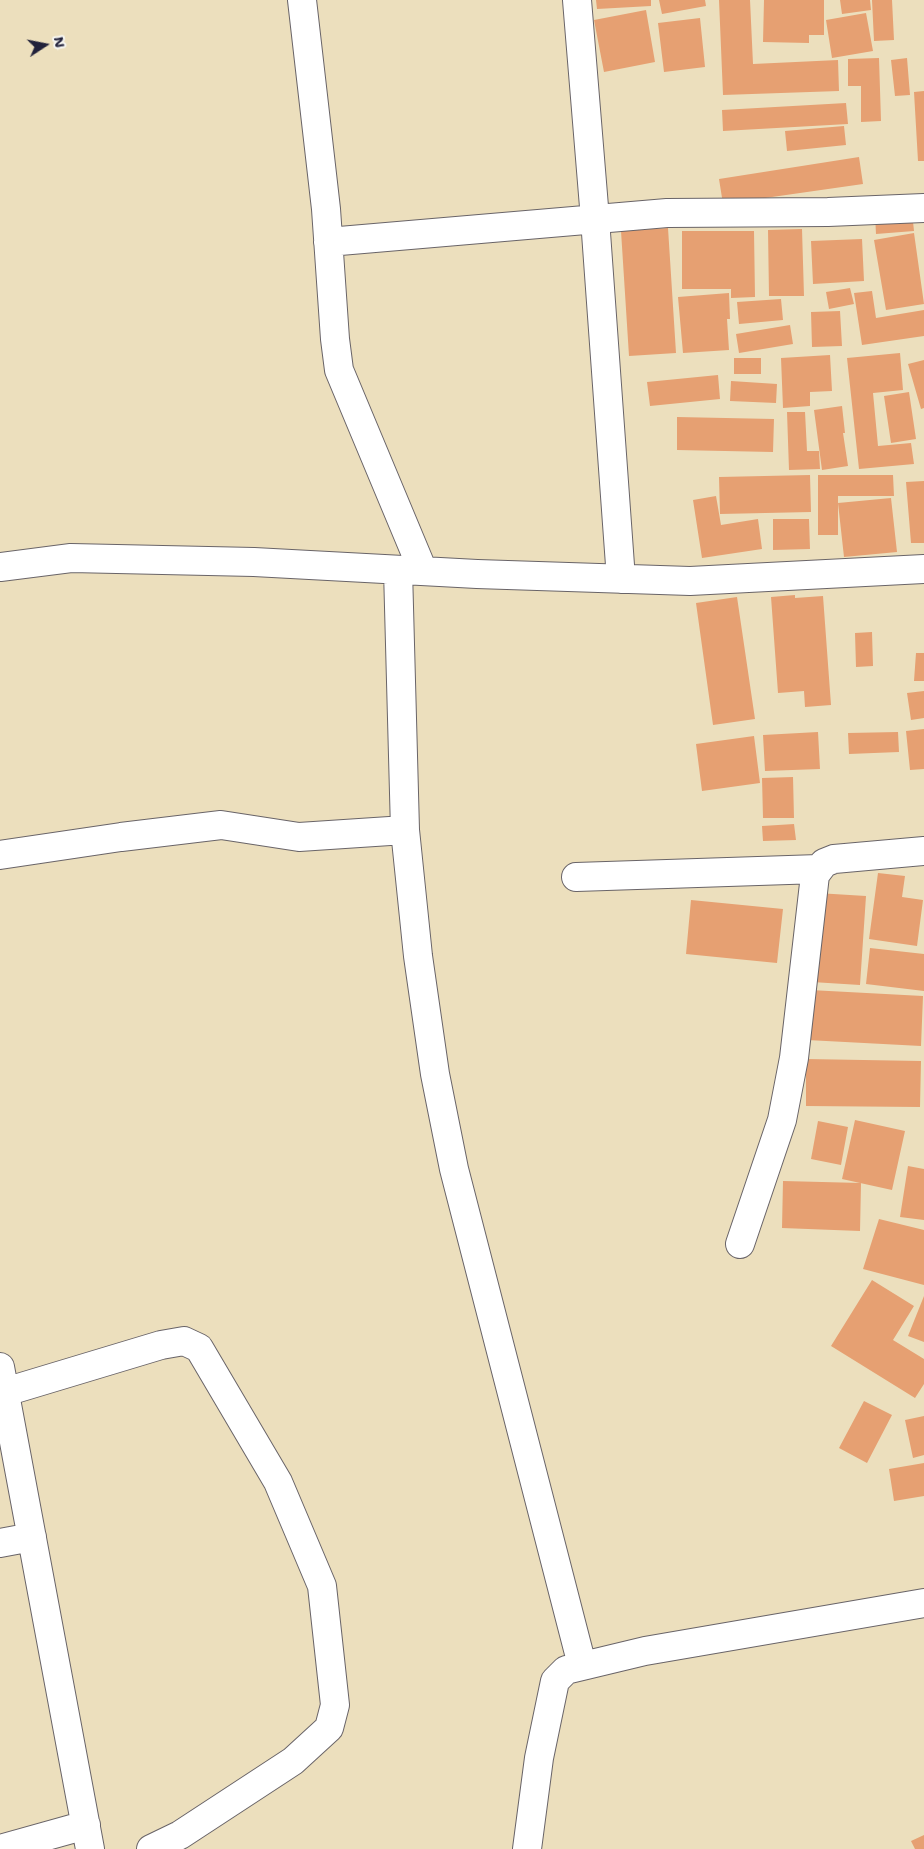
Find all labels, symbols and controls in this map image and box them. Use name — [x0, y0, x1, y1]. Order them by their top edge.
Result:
north arrow — [20, 20, 70, 70]
text: N — [50, 35, 70, 49]

